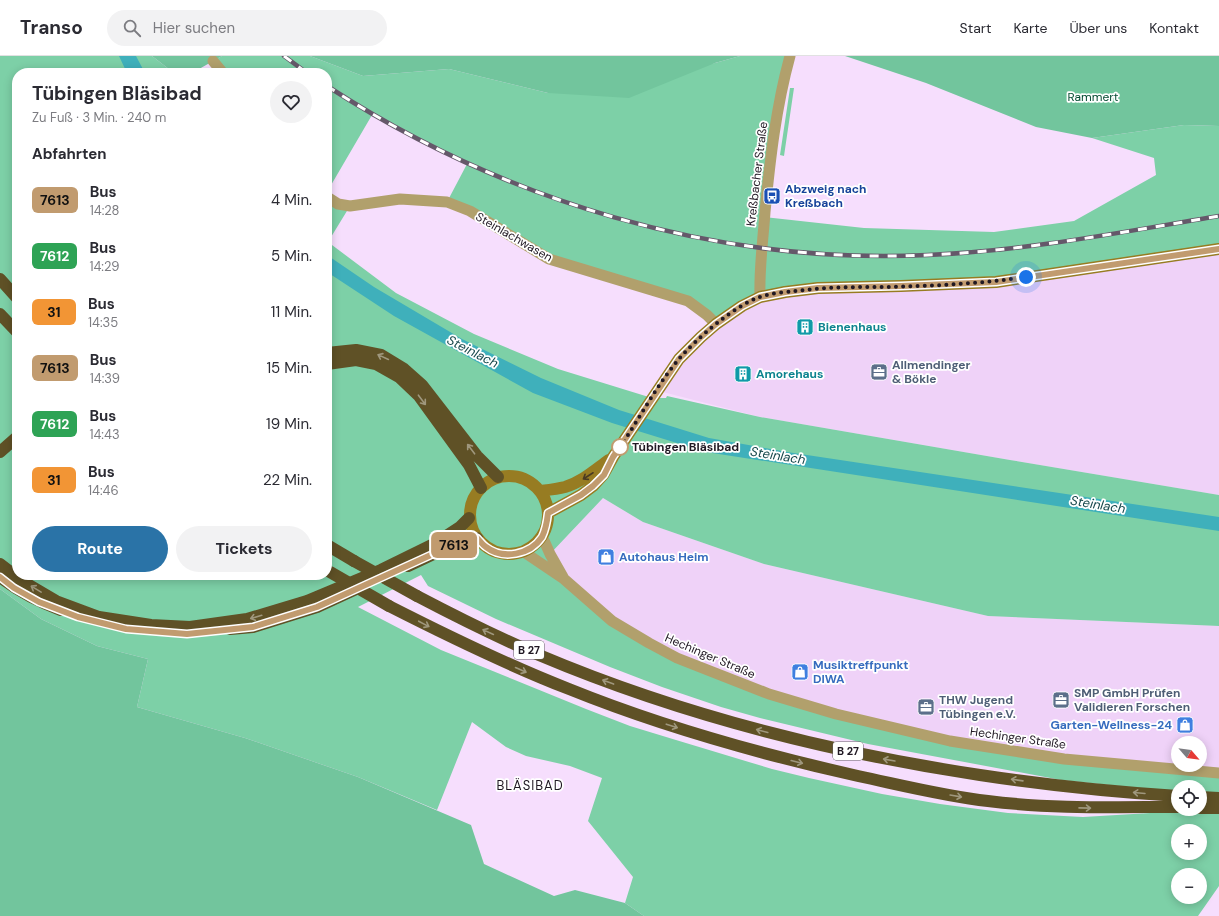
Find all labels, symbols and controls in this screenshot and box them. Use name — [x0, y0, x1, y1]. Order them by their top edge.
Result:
search box — [107, 10, 387, 46]
text: Transo — [20, 15, 83, 40]
icon: search — [121, 17, 143, 39]
text: Hier suchen — [153, 18, 235, 38]
text: Start — [960, 19, 991, 37]
text: Karte — [1013, 19, 1047, 37]
text: Über uns — [1069, 19, 1127, 37]
text: Kontakt — [1149, 19, 1199, 37]
text: Tübingen Bläsibad — [32, 81, 202, 106]
button: heart — [270, 81, 312, 123]
park label: Rammert — [1068, 89, 1119, 105]
text: Zu Fuß · 3 Min. · 240 m — [32, 109, 166, 126]
street label: Kreßbacher Straße — [743, 121, 771, 227]
text: Abfahrten — [32, 144, 107, 164]
place label: Abzweig nach Kreßbach — [785, 181, 867, 211]
text: Bus — [90, 182, 117, 202]
bus stop icon: Abzweig nach Kreßbach — [762, 186, 782, 206]
text: 4 Min. — [271, 190, 312, 210]
text: 7613 — [40, 191, 70, 209]
text: 14:28 — [90, 202, 120, 219]
street label: Steinlachwasen — [473, 209, 555, 266]
text: Bus — [89, 238, 116, 258]
text: 5 Min. — [271, 246, 312, 266]
text: 7612 — [40, 247, 69, 265]
text: 14:29 — [89, 258, 120, 275]
your location — [1016, 267, 1036, 287]
text: Bus — [88, 294, 115, 314]
text: 11 Min. — [271, 302, 312, 322]
text: 31 — [47, 303, 61, 321]
text: 14:35 — [88, 314, 118, 331]
building icon: Bienenhaus — [795, 317, 815, 337]
place label: Bienenhaus — [818, 319, 886, 335]
water label: Steinlach — [444, 331, 501, 372]
text: Bus — [90, 350, 117, 370]
one-way arrow — [377, 353, 389, 360]
place label: Allmendinger & Bökle — [892, 357, 971, 387]
text: 15 Min. — [266, 358, 312, 378]
text: 7613 — [40, 359, 70, 377]
office icon: Allmendinger & Bökle — [869, 362, 889, 382]
building icon: Amorehaus — [733, 364, 753, 384]
place label: Amorehaus — [756, 366, 823, 382]
text: 14:39 — [90, 370, 120, 387]
one-way arrow — [418, 395, 426, 406]
text: Bus — [89, 406, 116, 426]
text: 19 Min. — [266, 414, 312, 434]
text: 7612 — [40, 415, 69, 433]
text: 14:43 — [89, 426, 120, 443]
marker: Tübingen Bläsibad — [611, 438, 629, 456]
place label: Tübingen Bläsibad — [632, 439, 739, 455]
water label: Steinlach — [749, 443, 807, 468]
one-way arrow — [467, 444, 476, 455]
text: Bus — [88, 462, 115, 482]
text: 22 Min. — [263, 470, 312, 490]
text: 31 — [47, 471, 61, 489]
one-way arrow — [582, 471, 593, 480]
text: 14:46 — [88, 482, 119, 499]
water label: Steinlach — [1069, 492, 1127, 517]
button: Route — [32, 526, 168, 572]
button: Tickets — [176, 526, 312, 572]
line badge: 7613 — [426, 532, 482, 558]
text: 7613 — [439, 536, 469, 554]
shop icon: Autohaus Heim — [596, 547, 616, 567]
place label: Autohaus Heim — [619, 549, 709, 565]
one-way arrow — [31, 585, 42, 593]
one-way arrow — [250, 613, 263, 621]
one-way arrow — [417, 620, 429, 628]
one-way arrow — [483, 628, 495, 635]
street label: Hechinger Straße — [662, 630, 758, 682]
road number: B 27 — [514, 641, 544, 659]
place label: Musiktreffpunkt DIWA — [813, 657, 909, 687]
shop icon: Musiktreffpunkt DIWA — [790, 662, 810, 682]
one-way arrow — [515, 666, 527, 674]
one-way arrow — [603, 677, 615, 685]
place label: SMP GmbH Prüfen Validieren Forschen — [1074, 685, 1190, 715]
office icon: SMP GmbH Prüfen Validieren Forschen — [1051, 690, 1071, 710]
place label: THW Jugend Tübingen e.V. — [939, 692, 1016, 722]
office icon: THW Jugend Tübingen e.V. — [916, 697, 936, 717]
shop icon: Garten-Wellness-24 — [1175, 715, 1195, 735]
place label: Garten-Wellness-24 — [1050, 717, 1172, 733]
one-way arrow — [666, 723, 679, 730]
street label: Hechinger Straße — [969, 723, 1067, 753]
one-way arrow — [756, 727, 769, 734]
north arrow — [1171, 736, 1207, 772]
map controls — [1171, 736, 1207, 904]
road number: B 27 — [833, 742, 863, 760]
one-way arrow — [883, 756, 896, 764]
one-way arrow — [790, 758, 803, 766]
one-way arrow — [1011, 776, 1024, 784]
district label: BLÄSIBAD — [496, 777, 564, 794]
button: locate — [1171, 780, 1207, 816]
one-way arrow — [1133, 790, 1146, 797]
one-way arrow — [949, 792, 962, 800]
one-way arrow — [1078, 804, 1091, 812]
button: + — [1171, 824, 1207, 860]
button: − — [1171, 868, 1207, 904]

